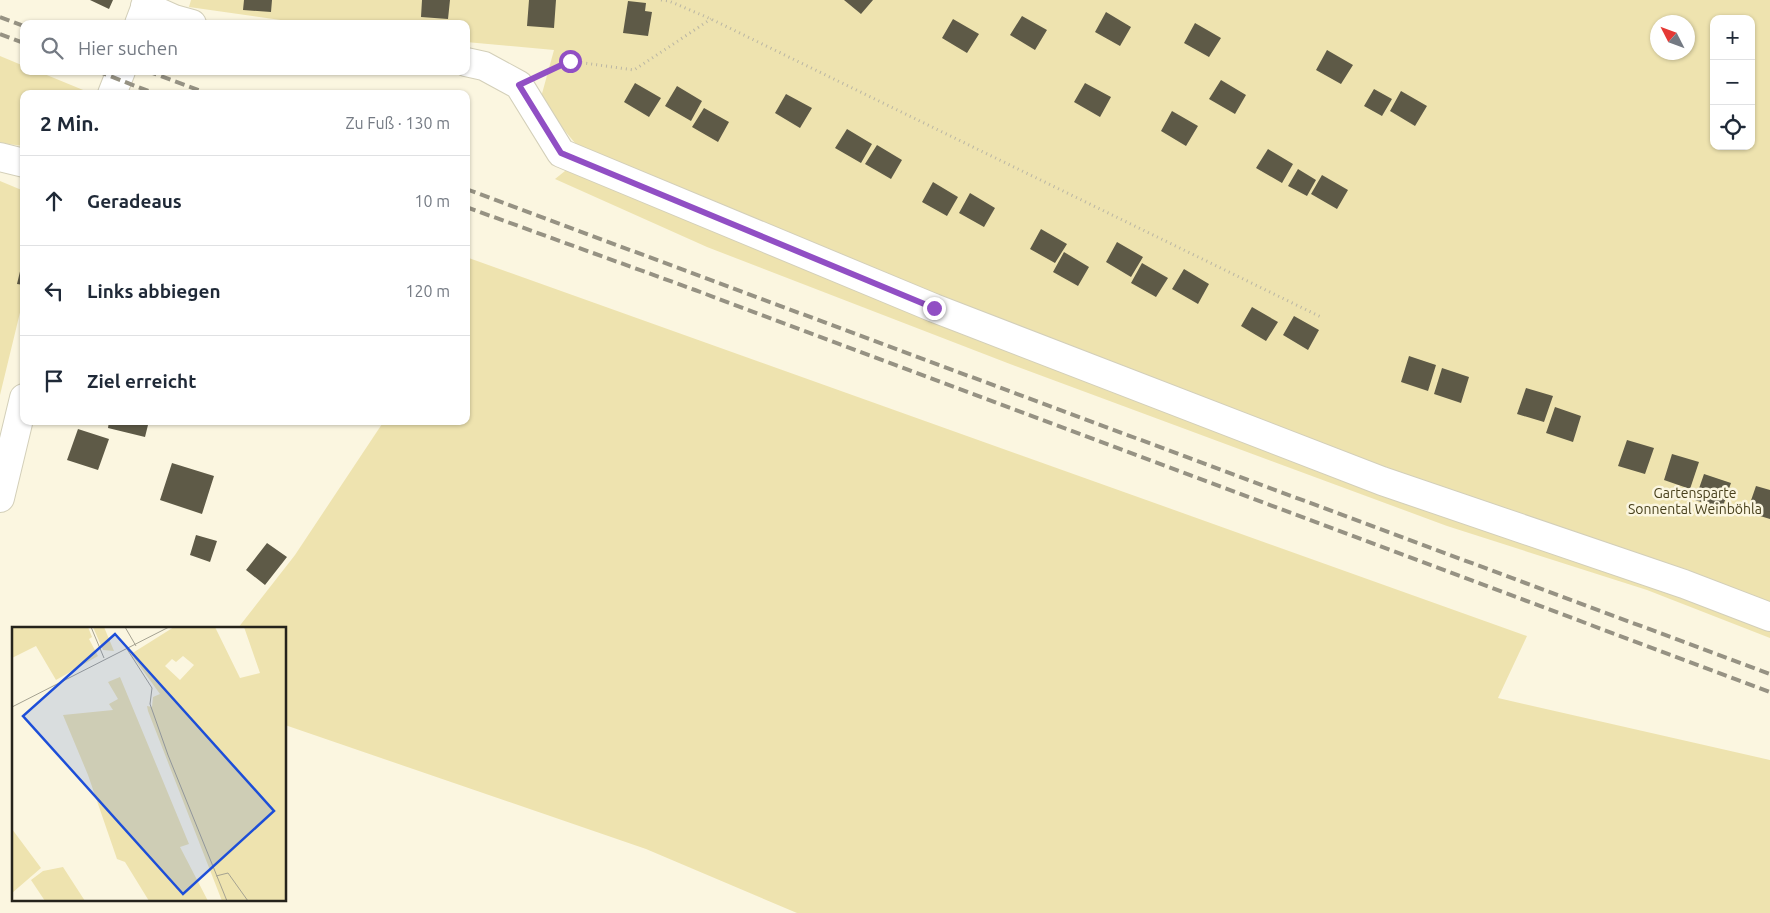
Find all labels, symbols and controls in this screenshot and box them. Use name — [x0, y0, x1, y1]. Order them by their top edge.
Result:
north arrow — [1650, 15, 1695, 60]
map controls — [1710, 15, 1755, 150]
button: + — [1710, 15, 1755, 60]
search box — [20, 20, 470, 75]
icon: search — [38, 34, 66, 62]
text: Hier suchen — [78, 37, 178, 59]
route start — [559, 50, 582, 73]
button: − — [1710, 60, 1755, 105]
button: locate — [1710, 105, 1755, 150]
text: 2 Min. — [40, 111, 99, 135]
text: Zu Fuß · 130 m — [345, 114, 450, 132]
icon: ahead — [40, 187, 68, 215]
text: Geradeaus — [87, 190, 182, 212]
text: 10 m — [414, 192, 450, 210]
icon: left — [40, 277, 68, 305]
text: Links abbiegen — [87, 280, 221, 302]
text: 120 m — [405, 282, 450, 300]
route end — [923, 297, 946, 320]
icon: arrive — [40, 367, 68, 395]
text: Ziel erreicht — [87, 370, 196, 392]
park label: Gartensparte Sonnental Weinböhla — [1628, 485, 1762, 517]
inset map — [12, 627, 286, 900]

